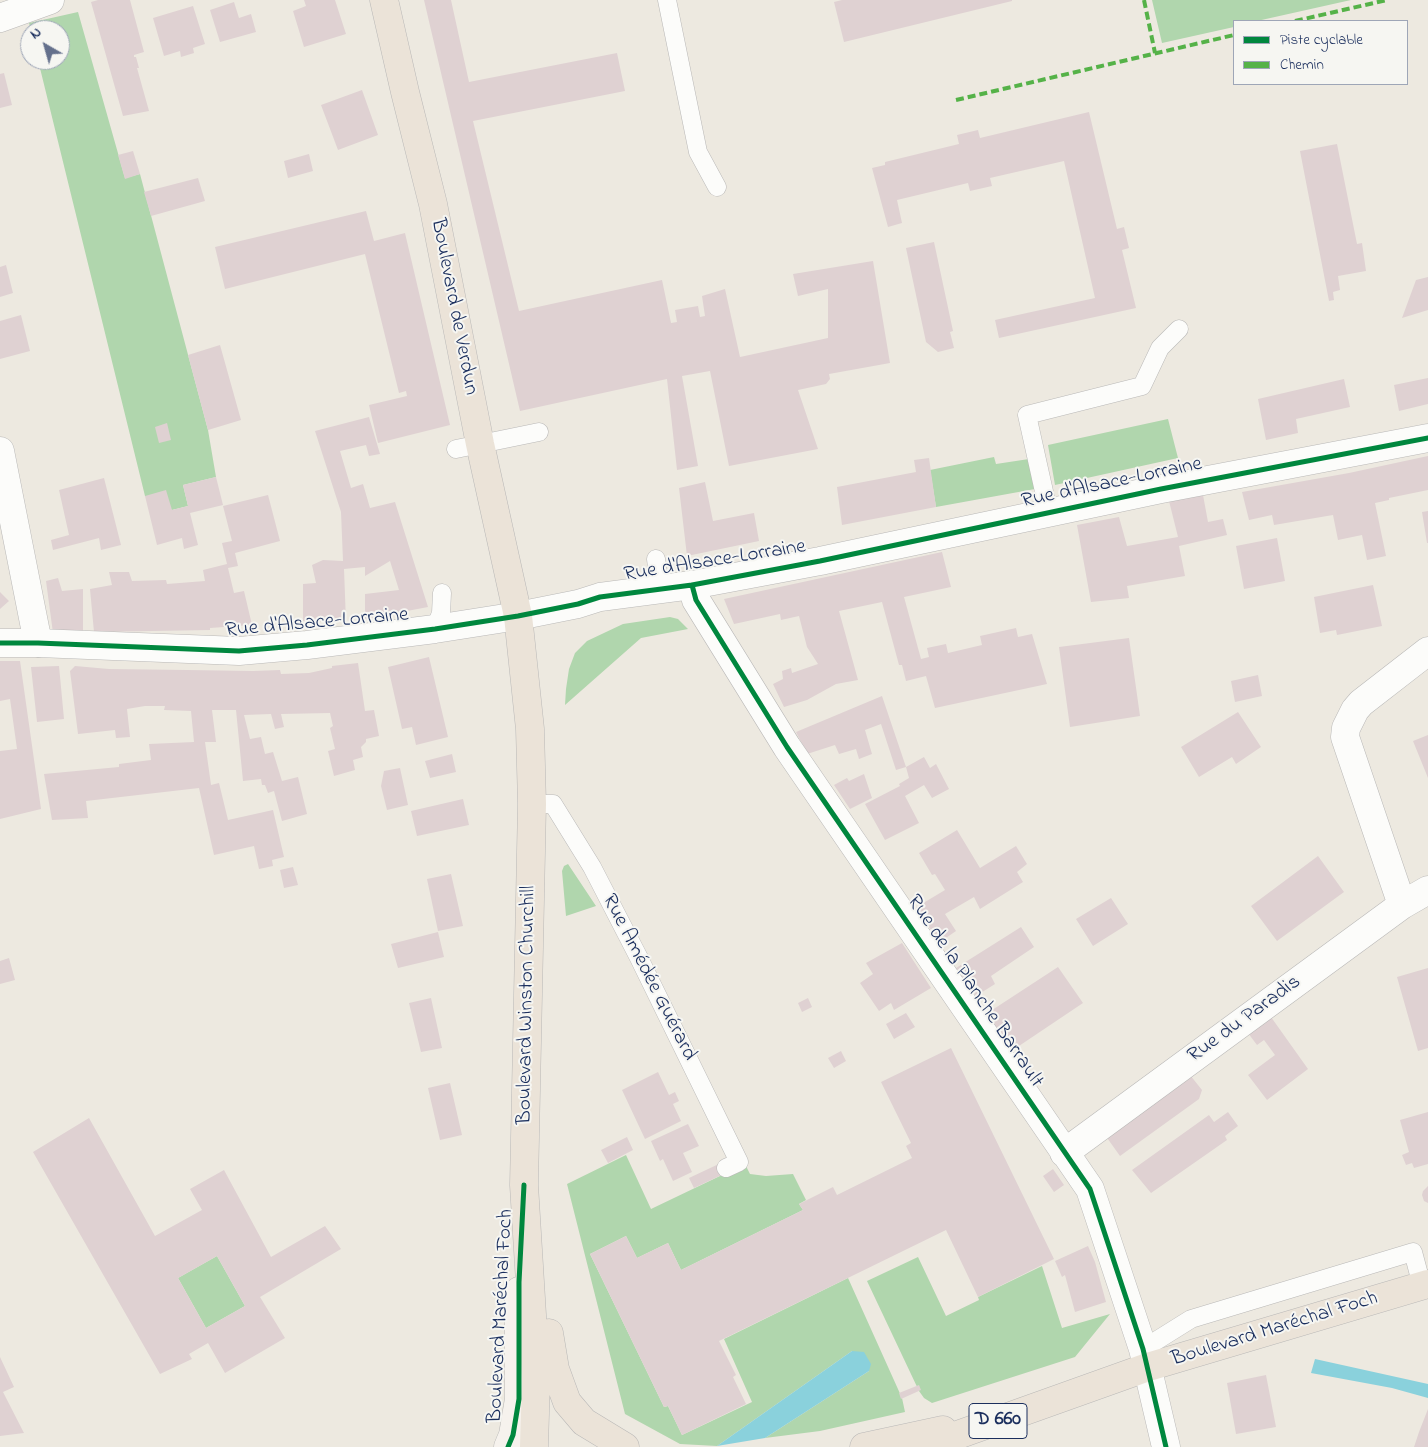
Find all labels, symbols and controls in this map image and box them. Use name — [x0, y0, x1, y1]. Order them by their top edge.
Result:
north arrow — [20, 20, 70, 70]
legend — [1233, 20, 1408, 85]
text: N — [26, 22, 46, 45]
text: Piste cyclable — [1280, 29, 1363, 51]
text: Chemin — [1280, 54, 1324, 76]
street label: Boulevard de Verdun — [424, 217, 482, 397]
street label: Rue d'Alsace-Lorraine — [1019, 453, 1205, 515]
street label: Rue d'Alsace-Lorraine — [622, 535, 808, 589]
street label: Rue d'Alsace-Lorraine — [224, 603, 410, 645]
street label: Boulevard Winston Churchill — [513, 885, 543, 1125]
street label: Rue Amédée Guérard — [595, 891, 701, 1065]
street label: Rue de la Planche Barrault — [900, 891, 1048, 1093]
street label: Rue du Paradis — [1184, 971, 1306, 1069]
street label: Boulevard Maréchal Foch — [484, 1208, 520, 1424]
street label: Boulevard Maréchal Foch — [1169, 1287, 1381, 1373]
road number: D 660 — [969, 1404, 1027, 1438]

